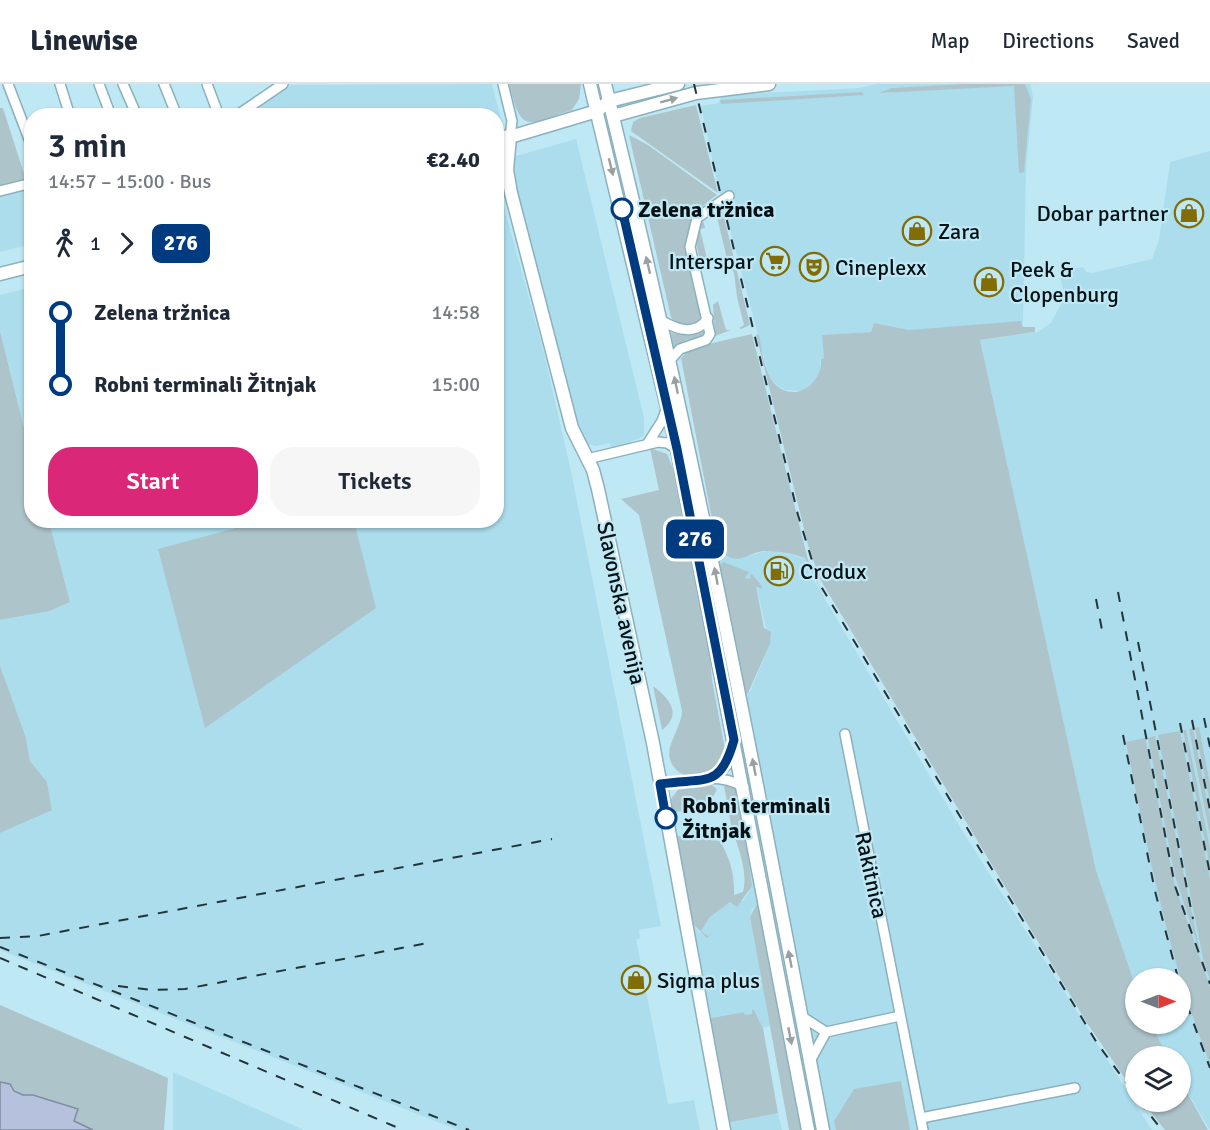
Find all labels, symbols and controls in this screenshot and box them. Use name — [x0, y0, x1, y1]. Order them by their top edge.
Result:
text: Linewise — [30, 24, 138, 58]
text: Map — [931, 28, 969, 54]
text: Directions — [1002, 28, 1094, 54]
text: Saved — [1127, 28, 1180, 54]
one-way arrow — [660, 95, 678, 104]
text: 3 min — [48, 126, 127, 167]
text: €2.40 — [426, 146, 480, 173]
one-way arrow — [607, 158, 617, 176]
text: 14:57 – 15:00 · Bus — [48, 169, 211, 194]
place label: Zelena tržnica — [638, 196, 775, 223]
shop icon: Dobar partner — [1173, 197, 1205, 229]
marker: Zelena tržnica — [611, 198, 633, 220]
place label: Dobar partner — [1036, 200, 1168, 227]
shop icon: Zara — [901, 215, 933, 247]
place label: Zara — [938, 218, 980, 245]
icon: walk — [48, 227, 81, 260]
icon: forward — [110, 227, 143, 260]
text: 276 — [164, 230, 198, 256]
text: 1 — [90, 231, 101, 256]
supermarket icon: Interspar — [759, 245, 791, 277]
place label: Interspar — [668, 248, 754, 275]
theatre icon: Cineplexx — [798, 251, 830, 283]
place label: Cineplexx — [835, 254, 926, 281]
one-way arrow — [643, 255, 653, 274]
place label: Peek & Clopenburg — [1010, 256, 1119, 308]
shop icon: Peek & Clopenburg — [973, 266, 1005, 298]
text: Zelena tržnica — [94, 299, 231, 326]
text: 14:58 — [431, 300, 480, 325]
text: Robni terminali Žitnjak — [94, 371, 316, 398]
text: 15:00 — [431, 372, 480, 397]
one-way arrow — [671, 375, 680, 394]
button: Start — [48, 447, 258, 516]
button: Tickets — [270, 447, 480, 516]
street label: Slavonska avenija — [591, 519, 652, 687]
line badge: 276 — [660, 520, 730, 558]
text: 276 — [678, 526, 712, 552]
fuel station icon: Crodux — [763, 555, 795, 587]
place label: Crodux — [800, 558, 866, 585]
one-way arrow — [711, 566, 720, 585]
one-way arrow — [749, 757, 758, 776]
place label: Robni terminali Žitnjak — [682, 792, 830, 844]
marker: Robni terminali Žitnjak — [655, 807, 677, 829]
street label: Rakitnica — [849, 829, 894, 921]
one-way arrow — [785, 949, 794, 968]
shop icon: Sigma plus — [620, 964, 652, 996]
place label: Sigma plus — [657, 967, 760, 994]
north arrow — [1125, 968, 1191, 1034]
map controls — [1125, 968, 1191, 1112]
one-way arrow — [786, 1027, 795, 1046]
button: layers — [1125, 1046, 1191, 1112]

